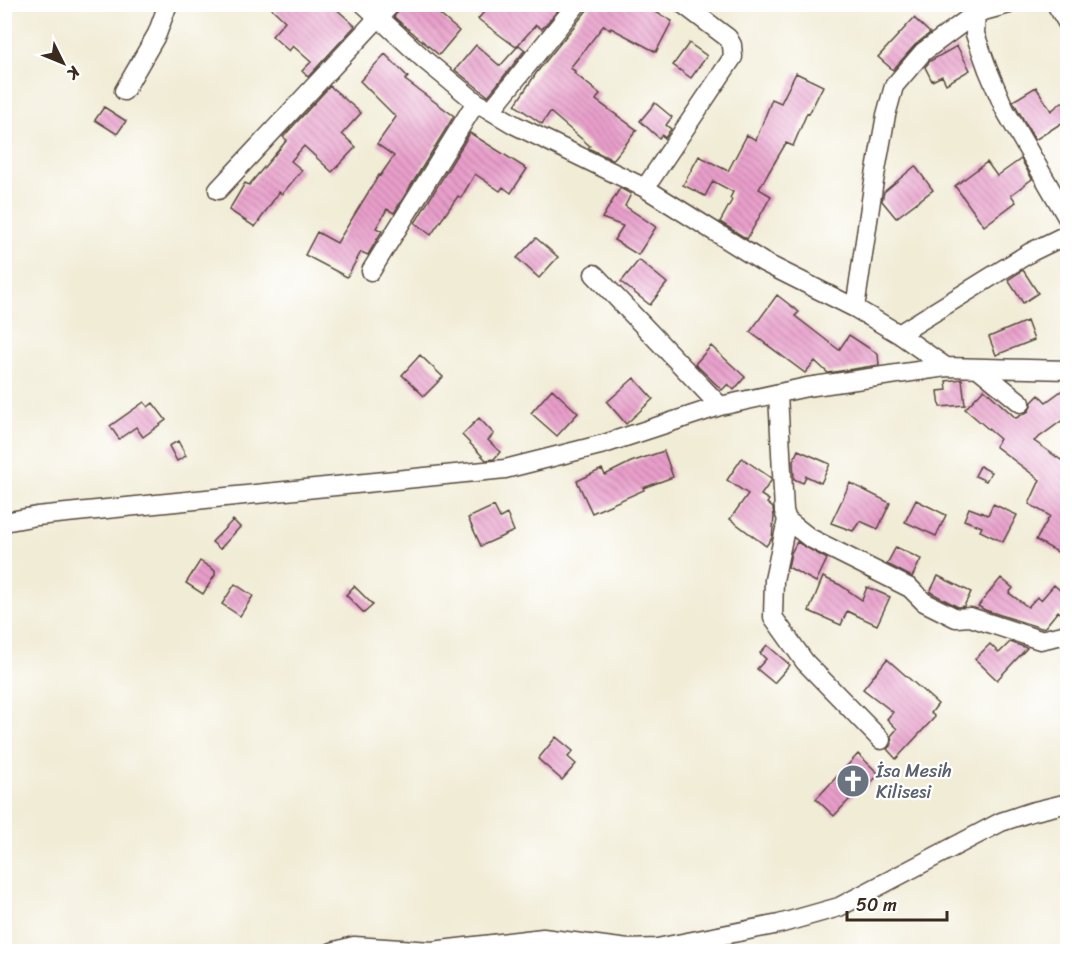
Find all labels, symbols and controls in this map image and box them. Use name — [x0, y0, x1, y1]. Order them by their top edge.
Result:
north arrow — [33, 33, 93, 93]
text: K — [59, 59, 88, 87]
place label: İsa Mesih Kilisesi — [875, 755, 952, 808]
church icon: İsa Mesih Kilisesi — [835, 763, 871, 799]
scale bar — [847, 884, 948, 922]
text: 50 m — [856, 889, 897, 921]

